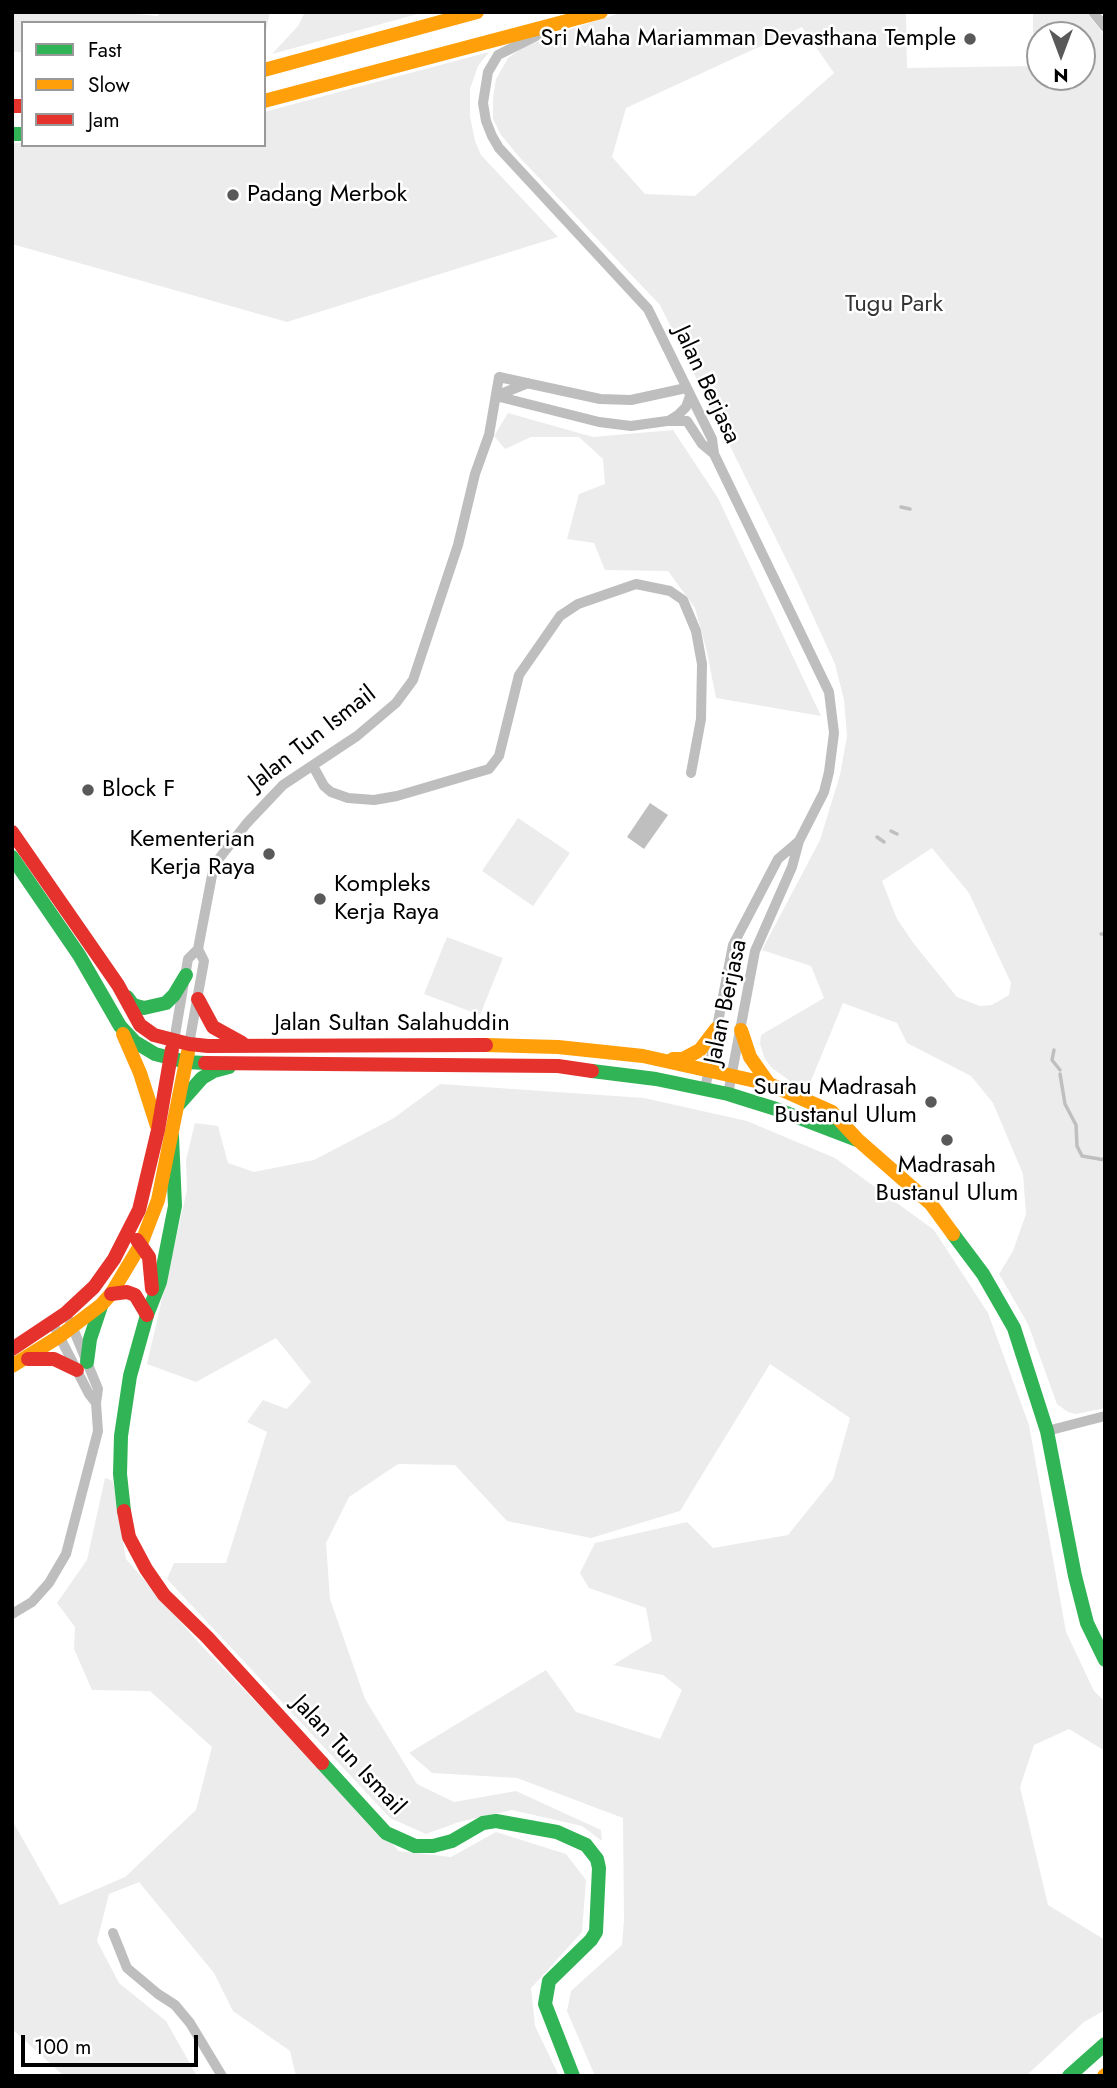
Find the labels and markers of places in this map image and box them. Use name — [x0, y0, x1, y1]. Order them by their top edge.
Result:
place label: Sri Maha Mariamman Devasthana Temple — [540, 25, 956, 53]
marker: Sri Maha Mariamman Devasthana Temple — [962, 31, 978, 47]
place label: Padang Merbok — [247, 181, 407, 209]
marker: Padang Merbok — [225, 187, 241, 203]
place label: Block F — [102, 776, 175, 804]
marker: Block F — [80, 782, 96, 798]
place label: Kementerian Kerja Raya — [129, 826, 255, 882]
marker: Kementerian Kerja Raya — [261, 846, 277, 862]
place label: Kompleks Kerja Raya — [334, 871, 439, 927]
marker: Kompleks Kerja Raya — [312, 891, 328, 907]
place label: Surau Madrasah Bustanul Ulum — [753, 1074, 917, 1130]
marker: Surau Madrasah Bustanul Ulum — [923, 1094, 939, 1110]
marker: Madrasah Bustanul Ulum — [939, 1132, 955, 1148]
place label: Madrasah Bustanul Ulum — [876, 1152, 1018, 1208]

